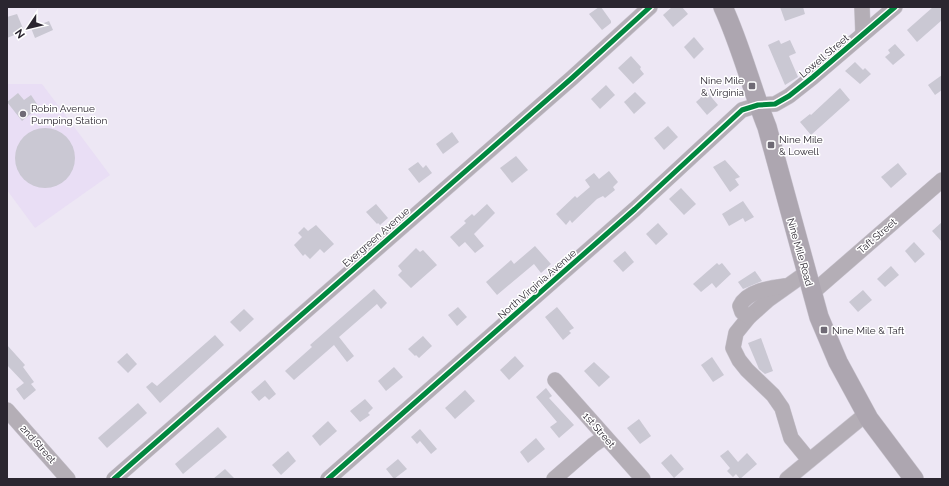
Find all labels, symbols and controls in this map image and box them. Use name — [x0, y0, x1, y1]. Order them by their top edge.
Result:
north arrow — [8, 8, 48, 48]
text: N — [12, 26, 28, 41]
street label: Lowell Street — [797, 32, 851, 80]
place label: Nine Mile & Virginia — [700, 75, 744, 98]
marker: Nine Mile & Virginia — [747, 81, 757, 91]
place label: Robin Avenue Pumping Station — [31, 103, 107, 126]
marker: Robin Avenue Pumping Station — [18, 109, 28, 119]
place label: Nine Mile & Lowell — [779, 134, 823, 157]
marker: Nine Mile & Lowell — [766, 140, 776, 150]
street label: Evergreen Avenue — [340, 205, 412, 269]
street label: Taft Street — [856, 216, 899, 256]
street label: Nine Mile Road — [785, 217, 815, 287]
street label: North Virginia Avenue — [496, 247, 578, 321]
marker: Nine Mile & Taft — [819, 325, 829, 335]
place label: Nine Mile & Taft — [832, 325, 905, 336]
street label: 1st Street — [581, 410, 618, 450]
street label: 2nd Street — [18, 423, 58, 466]

